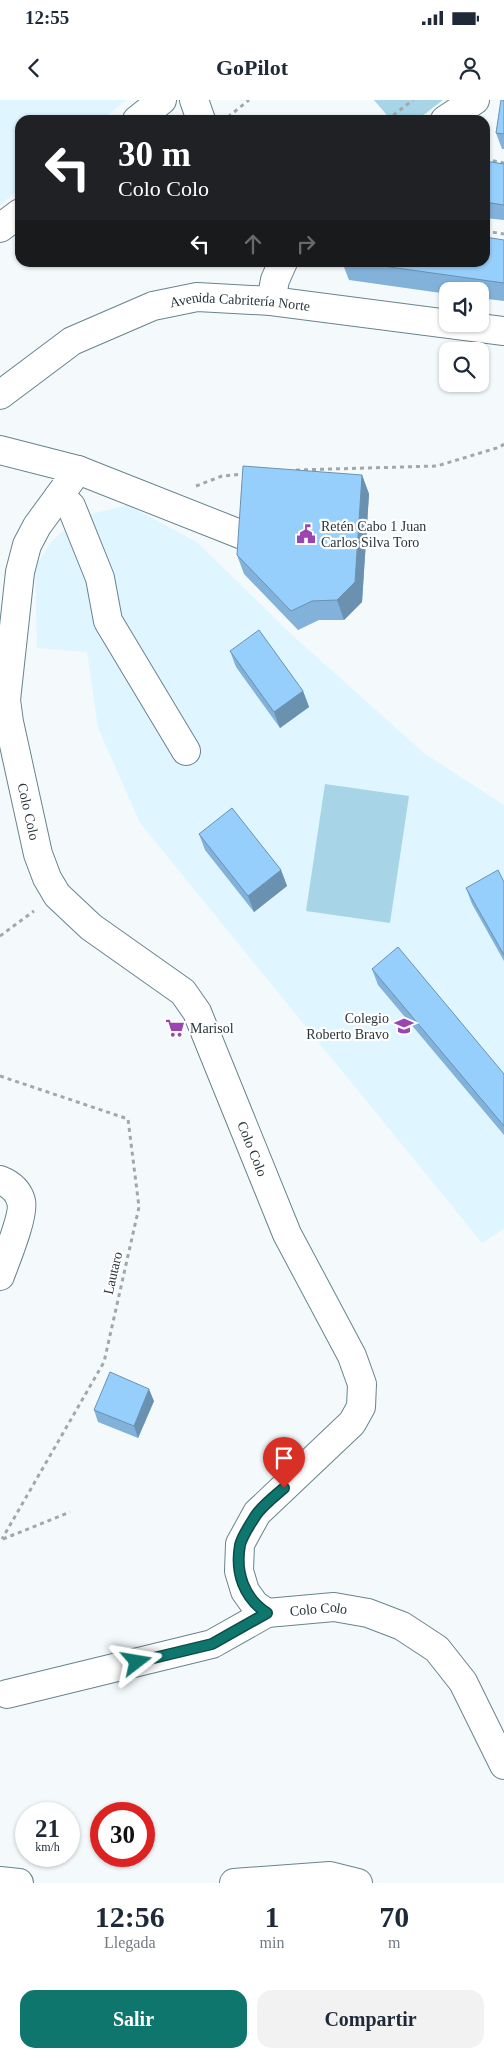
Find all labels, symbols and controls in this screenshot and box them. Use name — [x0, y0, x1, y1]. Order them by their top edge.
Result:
text: 12:55 — [25, 7, 69, 28]
icon: back — [20, 54, 48, 82]
icon: person — [456, 54, 484, 82]
text: GoPilot — [216, 55, 288, 80]
icon: left — [35, 135, 100, 200]
text: 30 m — [118, 135, 191, 174]
text: Colo Colo — [118, 176, 209, 201]
icon: left — [186, 230, 214, 258]
icon: ahead — [239, 230, 267, 258]
icon: right — [292, 230, 320, 258]
map controls — [439, 282, 489, 392]
button: sound — [439, 282, 489, 332]
street label: Avenida Cabritería Norte — [168, 289, 311, 313]
button: search — [439, 342, 489, 392]
place label: Retén Cabo 1 Juan Carlos Silva Toro — [321, 519, 426, 550]
public building icon: Retén Cabo 1 Juan Carlos Silva Toro — [295, 523, 317, 545]
street label: Colo Colo — [15, 782, 42, 842]
place label: Colegio Roberto Bravo — [306, 1011, 389, 1042]
school or university icon: Colegio Roberto Bravo — [393, 1015, 415, 1037]
supermarket icon: Marisol — [164, 1017, 186, 1039]
place label: Marisol — [190, 1021, 234, 1036]
street label: Colo Colo — [235, 1119, 270, 1178]
street label: Lautaro — [101, 1250, 125, 1296]
pin — [263, 1437, 305, 1488]
icon: arrive — [270, 1444, 298, 1472]
street label: Colo Colo — [289, 1599, 349, 1618]
position arrow — [110, 1635, 162, 1687]
speed limit sign: 30 — [90, 1802, 155, 1867]
text: 21 — [35, 1815, 60, 1842]
text: km/h — [35, 1840, 60, 1854]
text: 12:56 — [95, 1900, 165, 1933]
text: 1 — [264, 1900, 279, 1933]
text: 70 — [379, 1900, 409, 1933]
text: Llegada — [104, 1934, 156, 1951]
text: min — [260, 1934, 284, 1951]
text: m — [388, 1934, 400, 1951]
button: Salir — [20, 1990, 247, 2048]
button: Compartir — [257, 1990, 484, 2048]

